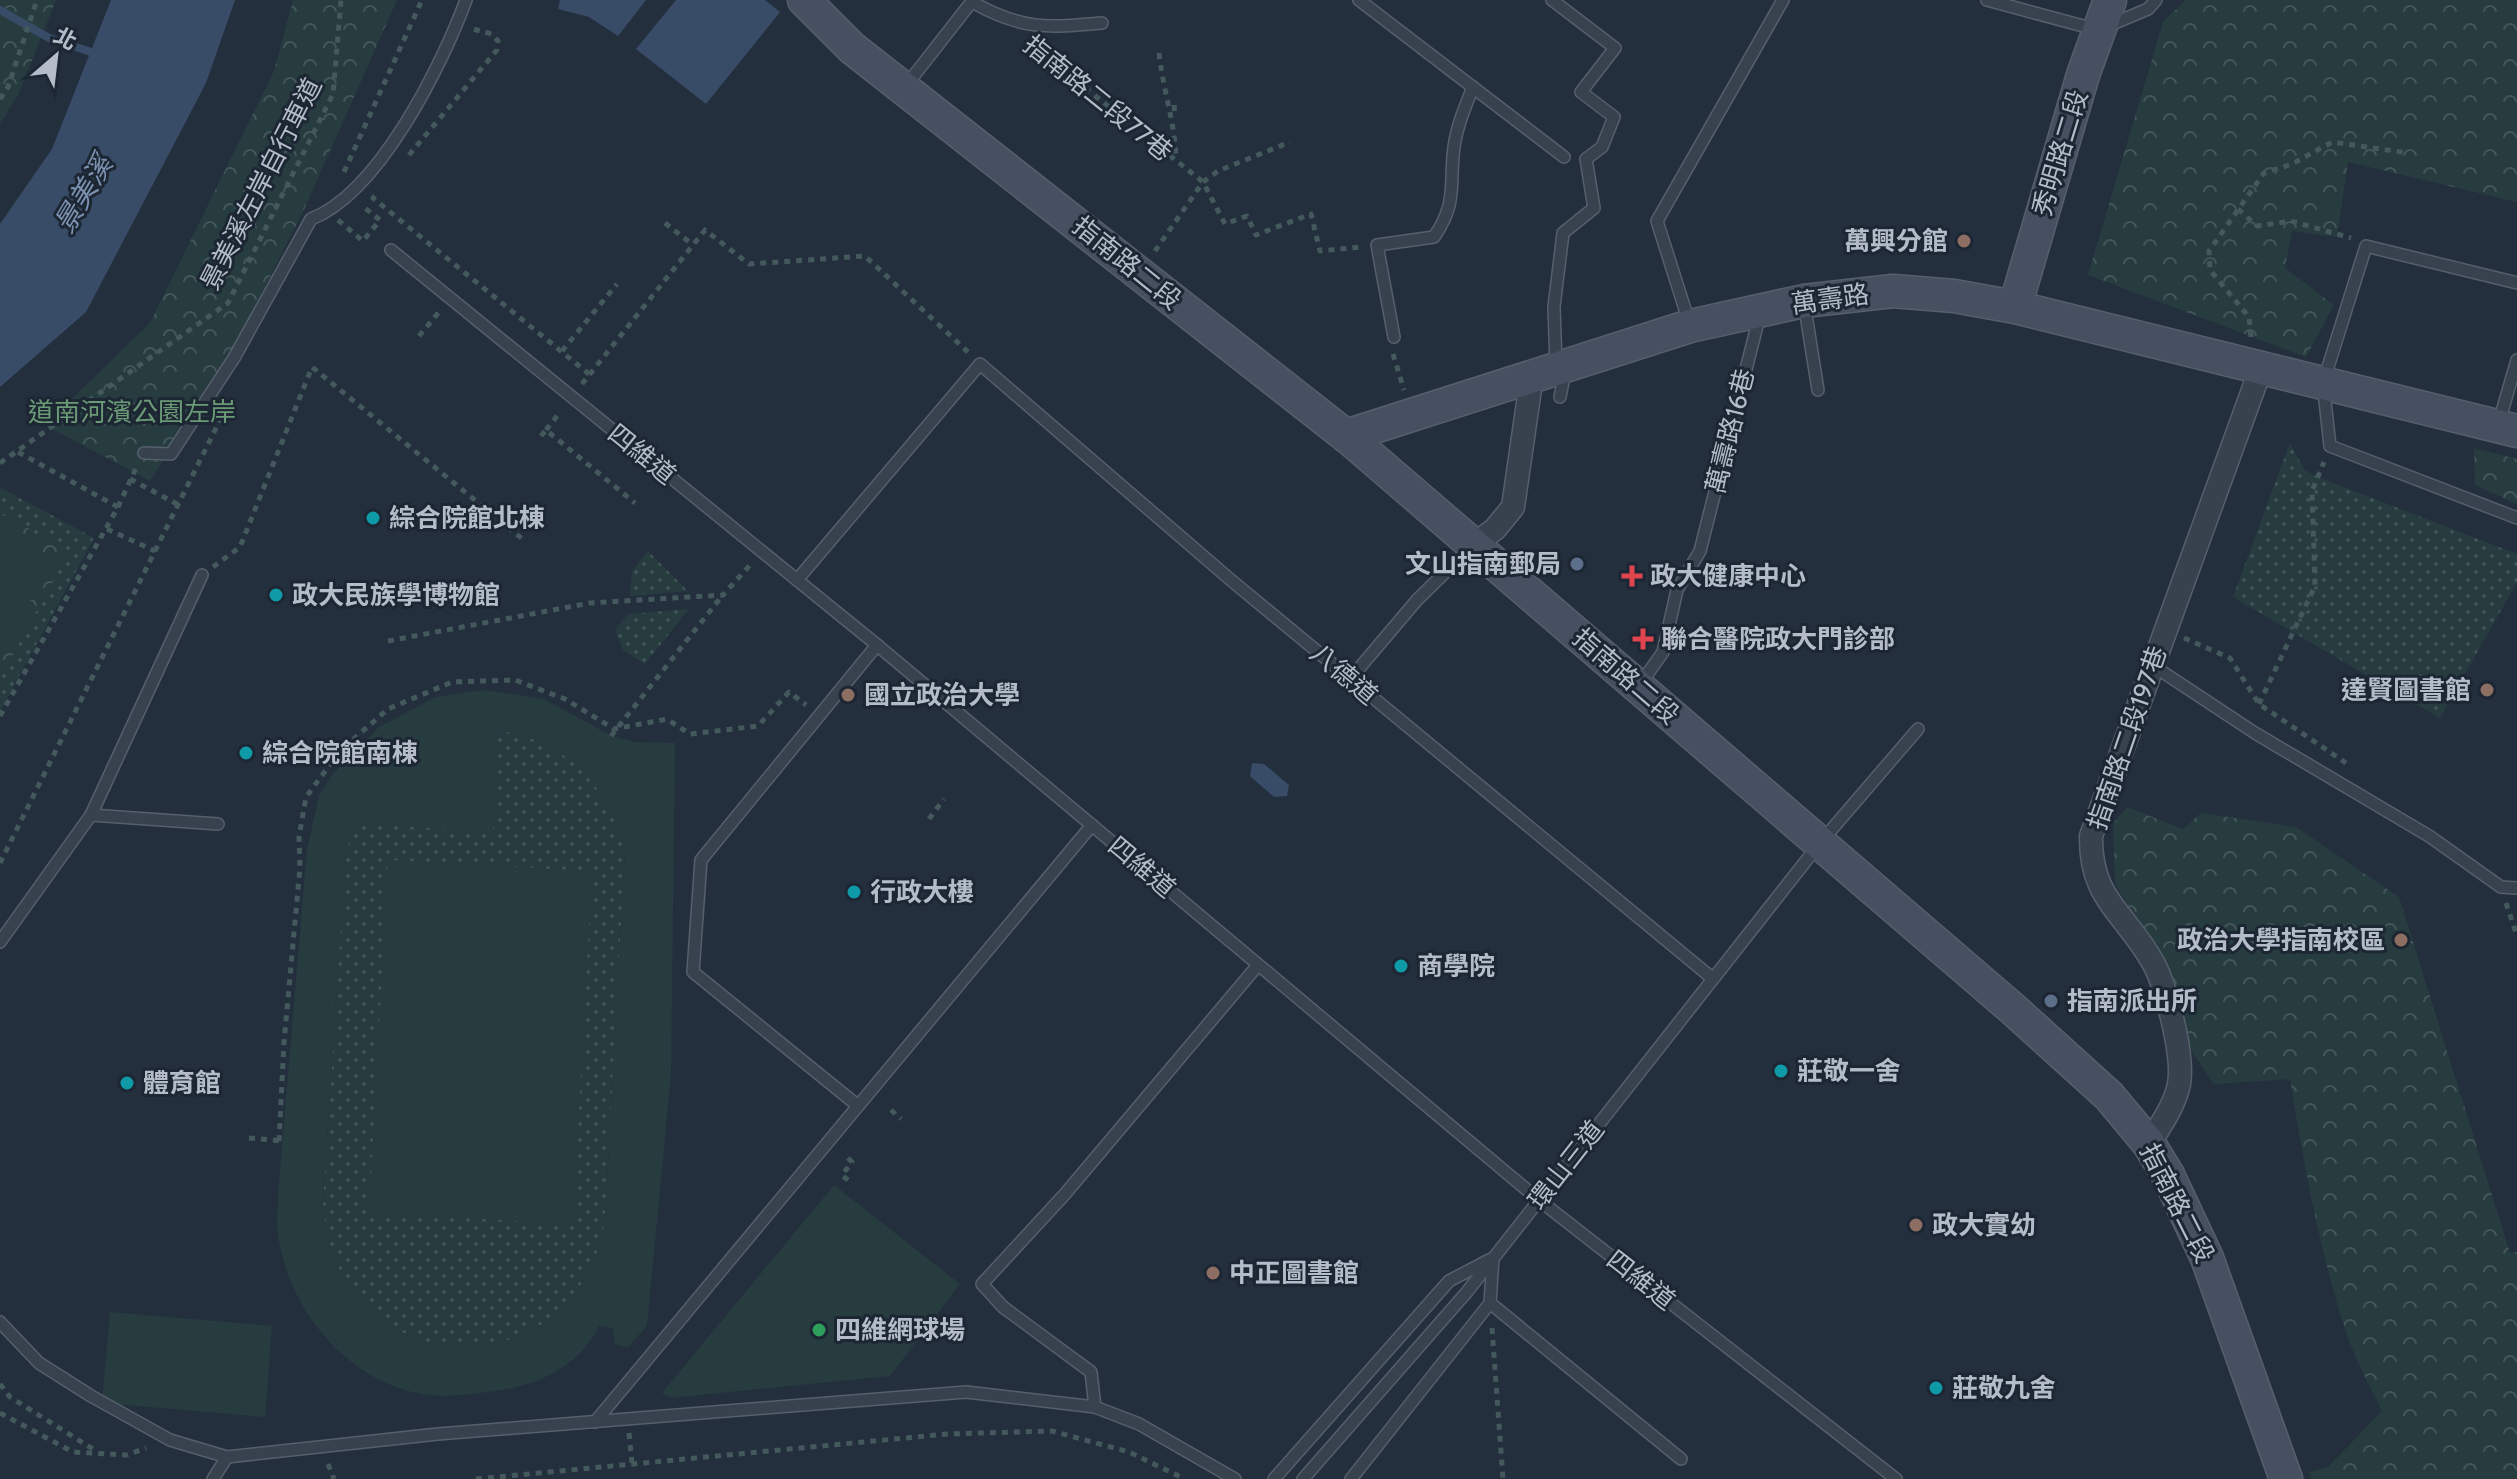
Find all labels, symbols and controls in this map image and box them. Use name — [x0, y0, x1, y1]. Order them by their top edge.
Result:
north arrow — [16, 16, 96, 96]
text: 北 — [49, 22, 81, 56]
street label: 指南路二段77巷 — [1017, 28, 1179, 168]
street label: 景美溪左岸自行車道 — [194, 72, 328, 296]
street label: 秀明路二段 — [2026, 86, 2094, 220]
water label: 景美溪 — [47, 146, 121, 239]
street label: 指南路二段 — [1066, 210, 1188, 316]
place label: 萬興分館 — [1844, 225, 1948, 257]
marker: 萬興分館 — [1955, 232, 1973, 250]
street label: 萬壽路 — [1789, 278, 1871, 320]
street label: 萬壽路16巷 — [1699, 365, 1761, 497]
park label: 道南河濱公園左岸 — [28, 396, 236, 428]
street label: 四維道 — [602, 417, 682, 491]
place label: 綜合院館北棟 — [389, 502, 545, 534]
marker: 綜合院館北棟 — [364, 509, 382, 527]
place label: 文山指南郵局 — [1405, 548, 1561, 580]
marker: 文山指南郵局 — [1568, 555, 1586, 573]
place label: 政大健康中心 — [1650, 560, 1806, 592]
marker: 政大健康中心 — [1621, 565, 1643, 587]
place label: 政大民族學博物館 — [292, 579, 500, 611]
marker: 政大民族學博物館 — [267, 586, 285, 604]
street label: 指南路二段 — [1566, 621, 1686, 731]
place label: 聯合醫院政大門診部 — [1661, 623, 1895, 655]
marker: 聯合醫院政大門診部 — [1632, 628, 1654, 650]
street label: 八德道 — [1304, 637, 1384, 711]
street label: 指南路二段197巷 — [2081, 642, 2173, 834]
place label: 達賢圖書館 — [2341, 674, 2471, 706]
place label: 國立政治大學 — [864, 679, 1020, 711]
marker: 達賢圖書館 — [2478, 681, 2496, 699]
marker: 國立政治大學 — [839, 686, 857, 704]
place label: 綜合院館南棟 — [262, 737, 418, 769]
marker: 綜合院館南棟 — [237, 744, 255, 762]
street label: 四維道 — [1102, 830, 1182, 904]
place label: 行政大樓 — [870, 876, 974, 908]
marker: 行政大樓 — [845, 883, 863, 901]
place label: 政治大學指南校區 — [2177, 924, 2385, 956]
marker: 政治大學指南校區 — [2392, 931, 2410, 949]
place label: 商學院 — [1417, 950, 1495, 982]
marker: 商學院 — [1392, 957, 1410, 975]
place label: 指南派出所 — [2067, 985, 2197, 1017]
marker: 指南派出所 — [2042, 992, 2060, 1010]
place label: 莊敬一舍 — [1797, 1055, 1901, 1087]
marker: 莊敬一舍 — [1772, 1062, 1790, 1080]
place label: 體育館 — [143, 1067, 221, 1099]
marker: 體育館 — [118, 1074, 136, 1092]
street label: 環山三道 — [1521, 1114, 1611, 1216]
street label: 指南路二段 — [2133, 1138, 2221, 1268]
place label: 政大實幼 — [1932, 1209, 2036, 1241]
marker: 政大實幼 — [1907, 1216, 1925, 1234]
street label: 四維道 — [1600, 1243, 1682, 1317]
place label: 中正圖書館 — [1229, 1257, 1359, 1289]
marker: 中正圖書館 — [1204, 1264, 1222, 1282]
place label: 四維網球場 — [835, 1314, 965, 1346]
marker: 四維網球場 — [810, 1321, 828, 1339]
place label: 莊敬九舍 — [1952, 1372, 2056, 1404]
marker: 莊敬九舍 — [1927, 1379, 1945, 1397]

